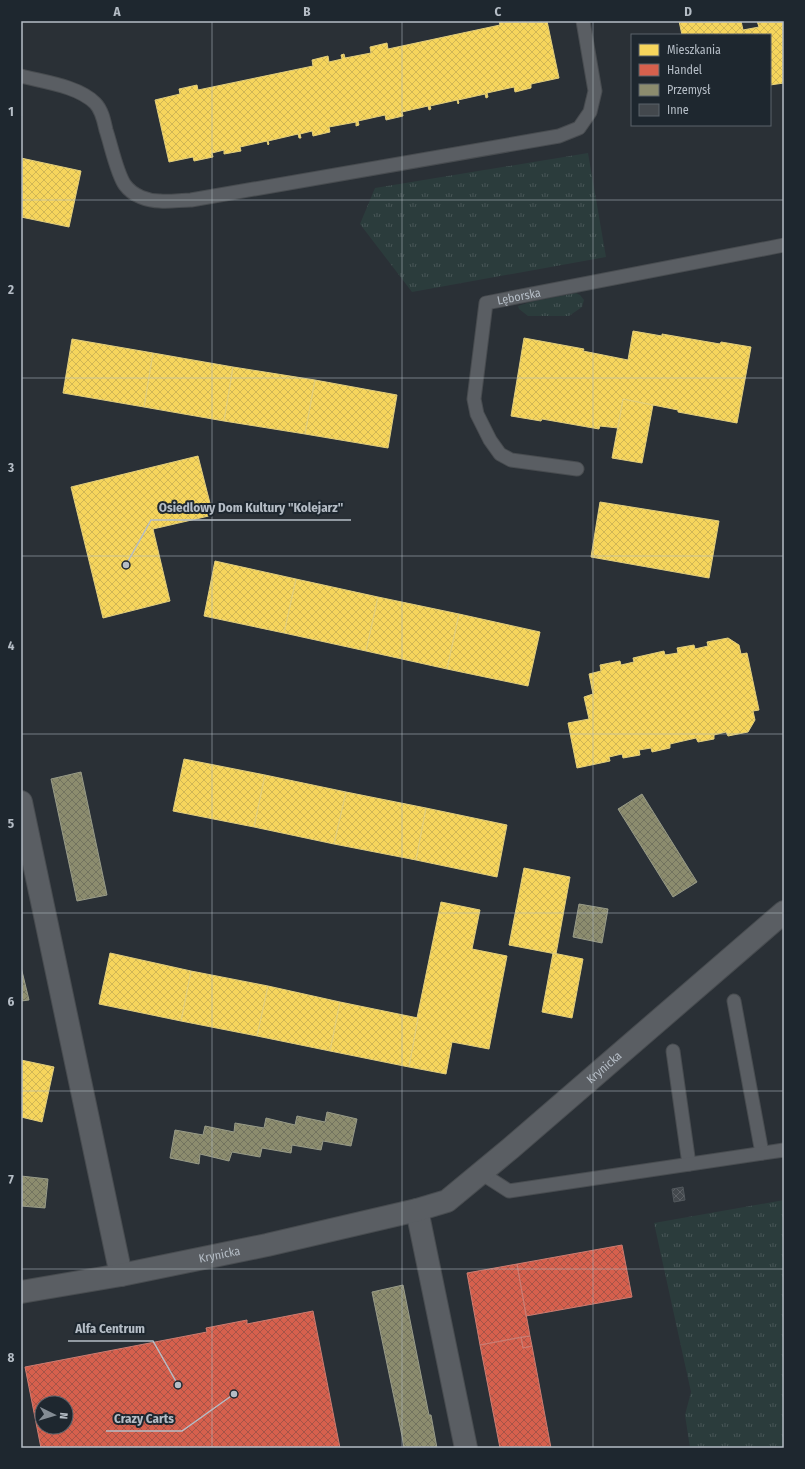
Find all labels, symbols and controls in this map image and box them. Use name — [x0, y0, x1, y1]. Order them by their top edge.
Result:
text: A — [112, 4, 121, 19]
text: B — [303, 4, 311, 19]
text: C — [495, 4, 502, 19]
text: D — [684, 4, 692, 19]
legend — [631, 34, 771, 126]
text: Mieszkania — [667, 43, 721, 57]
text: Handel — [667, 63, 702, 77]
text: Przemysł — [667, 83, 711, 97]
text: Inne — [667, 103, 689, 117]
text: 1 — [8, 104, 14, 119]
text: 2 — [7, 282, 14, 297]
street label: Lęborska — [496, 285, 542, 308]
text: 3 — [7, 460, 14, 475]
callout: Osiedlowy Dom Kultury "Kolejarz" — [151, 495, 351, 520]
text: Osiedlowy Dom Kultury "Kolejarz" — [159, 500, 343, 515]
text: 4 — [8, 638, 15, 653]
text: 5 — [8, 816, 14, 831]
text: 6 — [8, 994, 15, 1009]
street label: Krynicka — [584, 1049, 625, 1086]
text: 7 — [8, 1172, 14, 1187]
street label: Krynicka — [198, 1244, 241, 1266]
callout: Alfa Centrum — [68, 1316, 153, 1341]
text: Alfa Centrum — [74, 1321, 145, 1336]
text: 8 — [8, 1350, 15, 1365]
north arrow — [34, 1395, 74, 1435]
callout: Crazy Carts — [106, 1406, 182, 1431]
text: Crazy Carts — [114, 1411, 174, 1426]
text: N — [57, 1412, 70, 1420]

